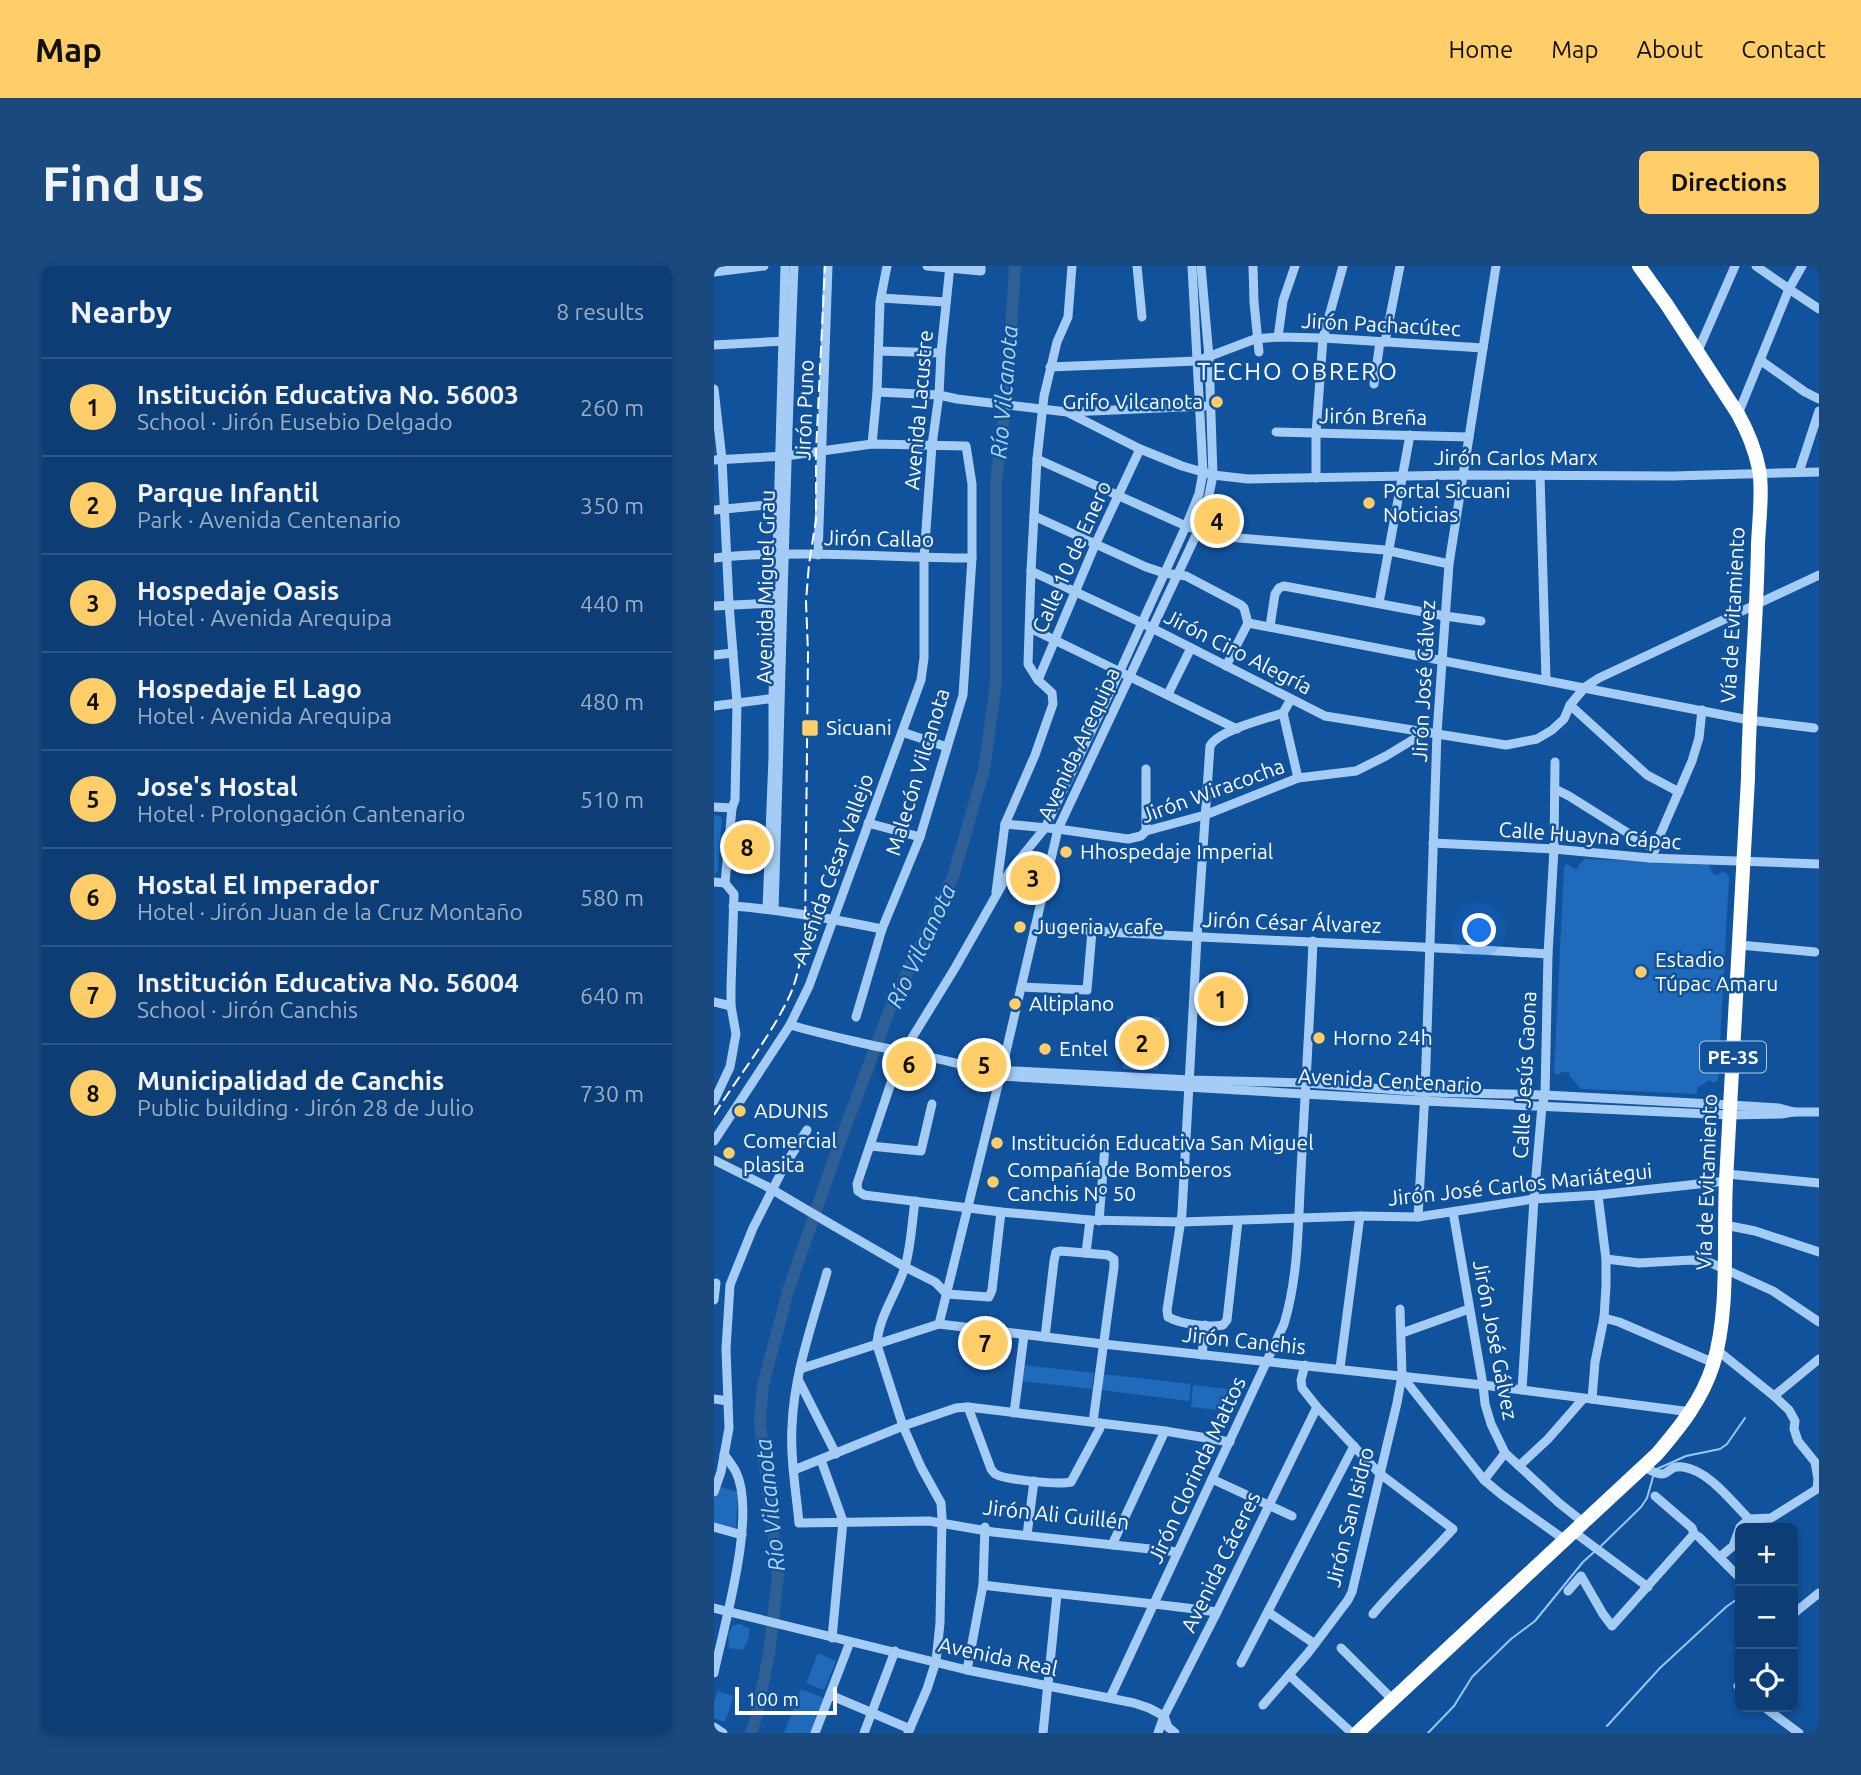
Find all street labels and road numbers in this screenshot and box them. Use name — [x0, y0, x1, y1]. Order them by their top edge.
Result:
street label: Jirón Pachacútec — [1301, 308, 1462, 340]
street label: Avenida Lacustre — [899, 329, 937, 491]
street label: Jirón Puno — [790, 359, 818, 461]
street label: Jirón Breña — [1319, 403, 1427, 429]
street label: Jirón Carlos Marx — [1434, 445, 1598, 469]
street label: Calle 10 de Enero — [1027, 477, 1115, 636]
street label: Avenida Miguel Grau — [751, 490, 779, 684]
street label: Jirón Callao — [824, 525, 934, 551]
street label: Vía de Evitamiento — [1715, 526, 1749, 704]
street label: Jirón José Gálvez — [1407, 599, 1439, 763]
street label: Jirón Ciro Alegría — [1161, 604, 1316, 699]
street label: Avenida Arequipa — [1032, 663, 1124, 824]
street label: Malecón Vilcanota — [880, 685, 954, 858]
street label: Jirón Wiracocha — [1138, 753, 1288, 827]
street label: Avenida César Vallejo — [786, 770, 878, 967]
street label: Calle Huayna Cápac — [1498, 817, 1682, 853]
street label: Jirón César Álvarez — [1202, 907, 1382, 937]
street label: Calle Jesús Gaona — [1508, 991, 1540, 1159]
road number: PE-3S — [1700, 1042, 1766, 1072]
street label: Avenida Centenario — [1297, 1063, 1483, 1097]
street label: Vía de Evitamiento — [1691, 1093, 1721, 1271]
street label: Jirón José Carlos Mariátegui — [1386, 1158, 1653, 1210]
street label: Jirón José Gálvez — [1469, 1258, 1523, 1422]
street label: Jirón Canchis — [1181, 1322, 1307, 1358]
street label: Jirón Clorinda Mattos — [1142, 1373, 1250, 1567]
street label: Jirón San Isidro — [1320, 1444, 1378, 1589]
street label: Avenida Cáceres — [1176, 1487, 1265, 1636]
street label: Jirón Ali Guillén — [982, 1494, 1131, 1534]
street label: Avenida Real — [936, 1632, 1060, 1680]

